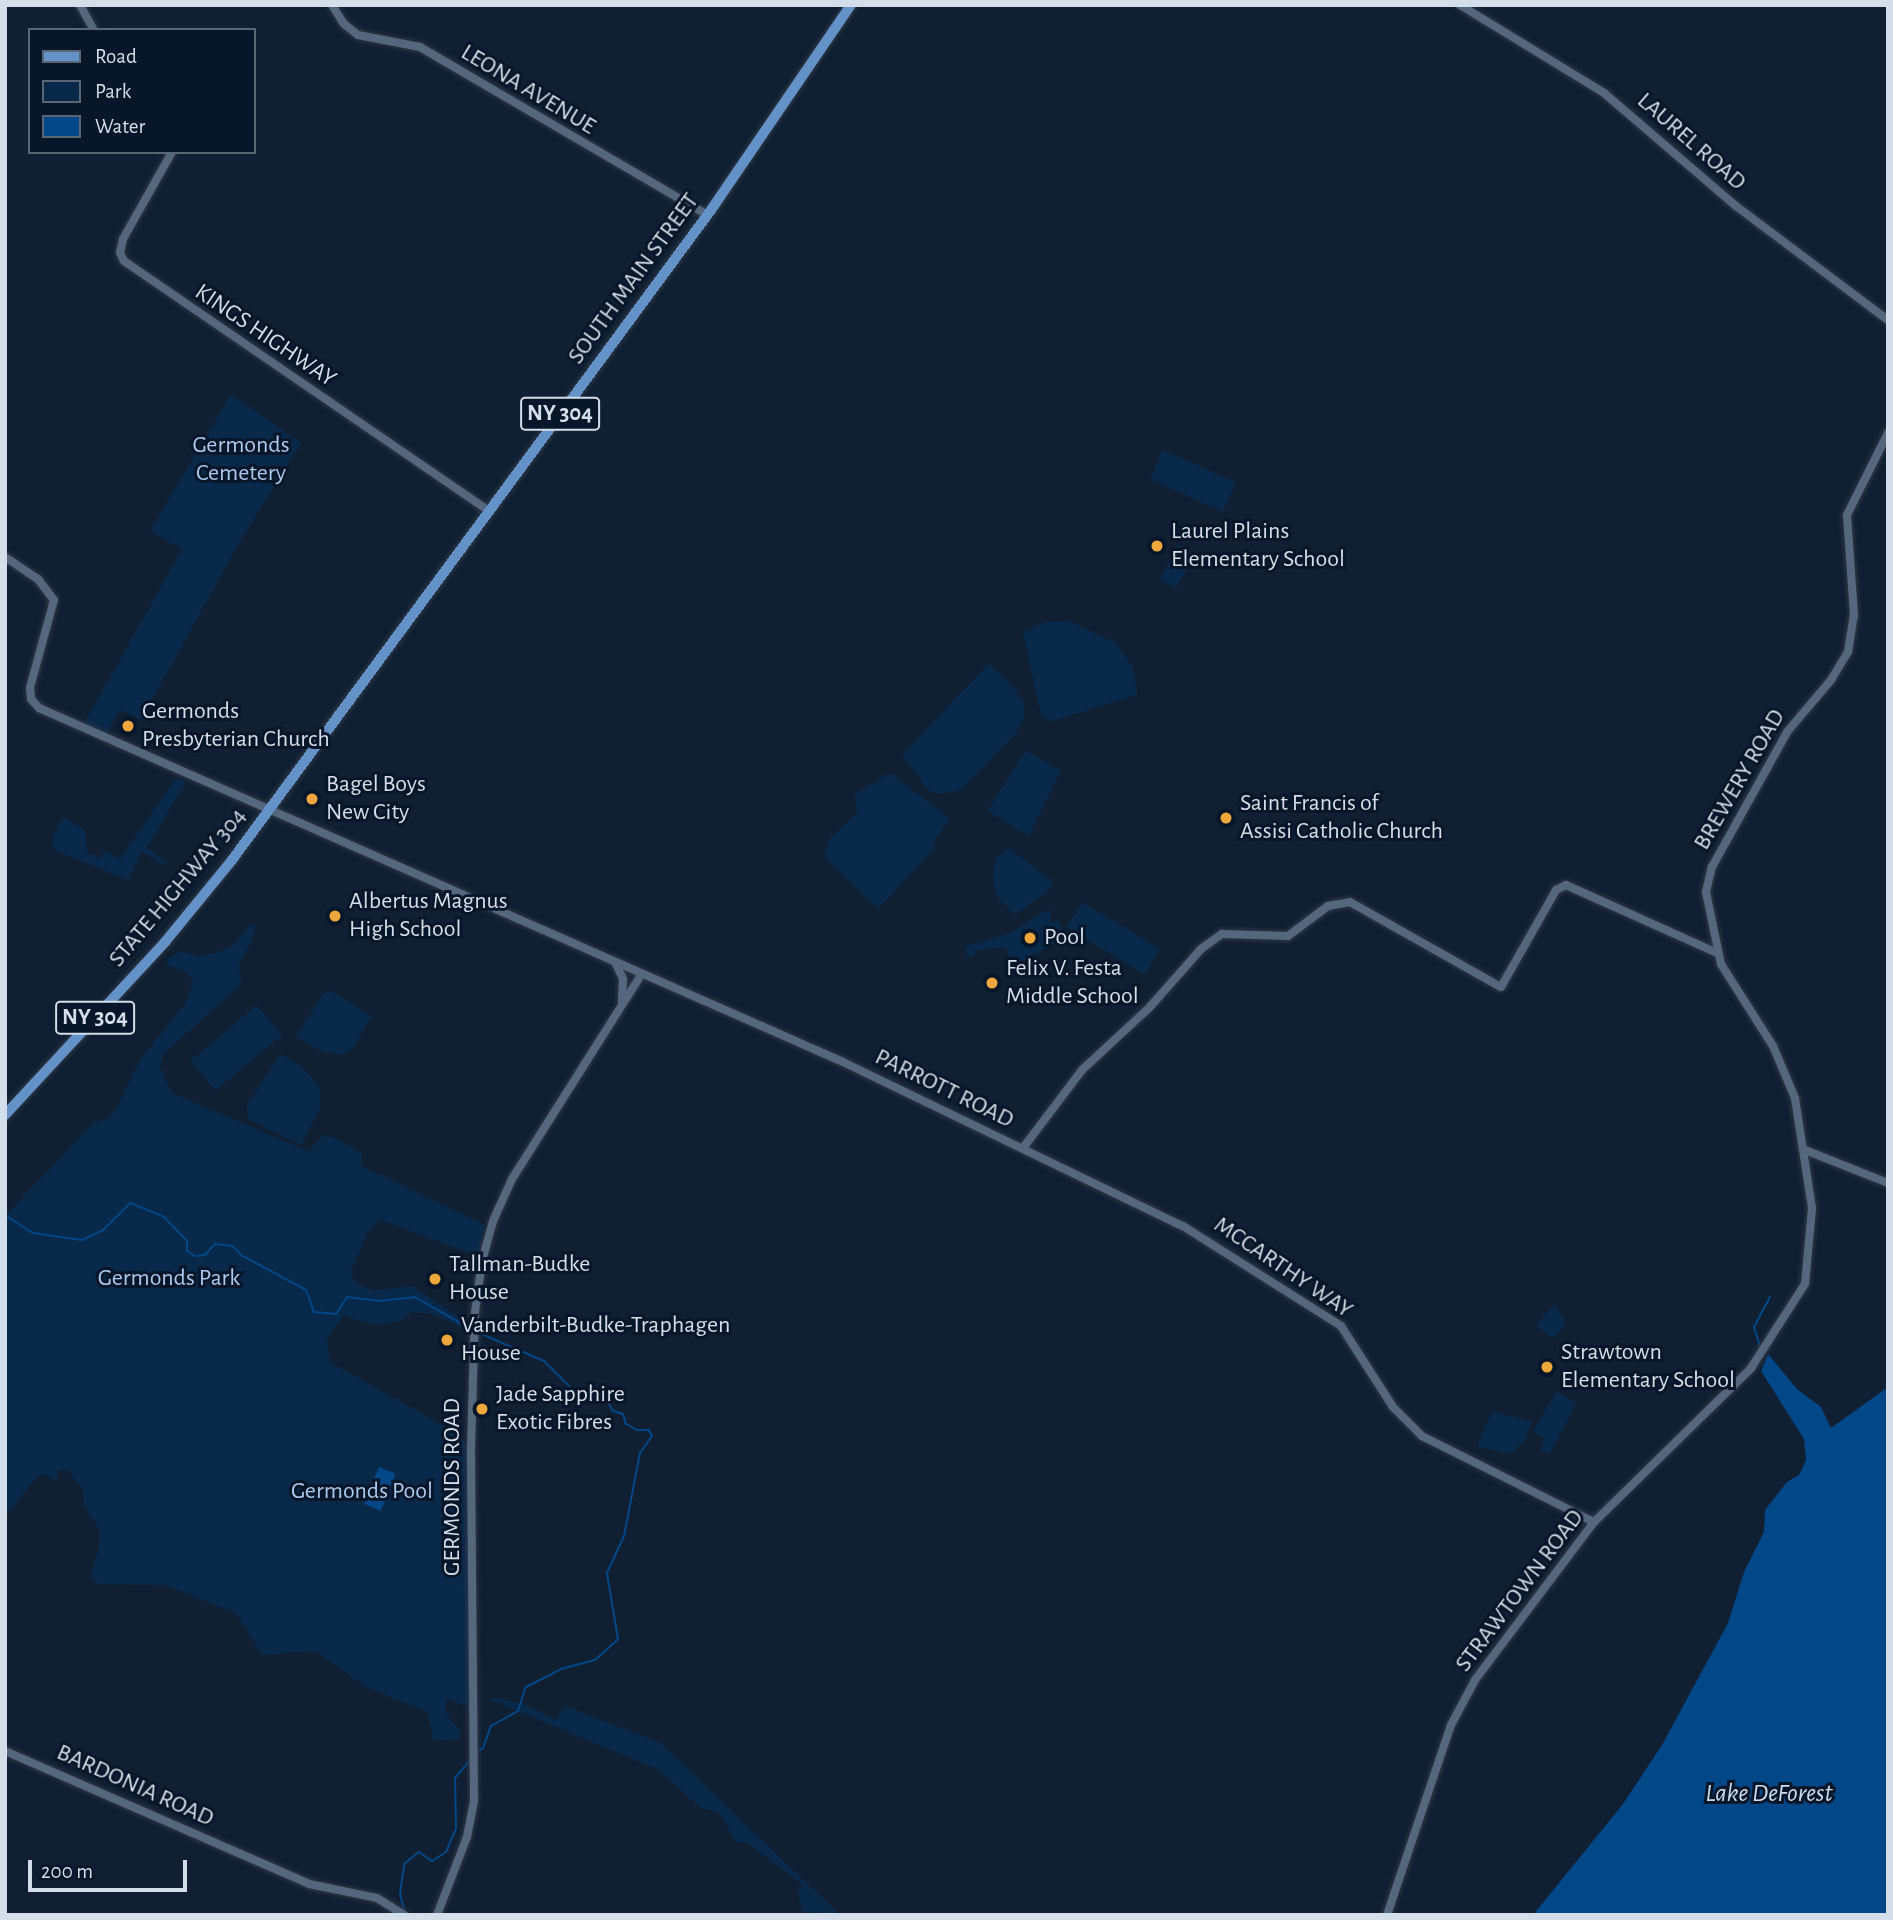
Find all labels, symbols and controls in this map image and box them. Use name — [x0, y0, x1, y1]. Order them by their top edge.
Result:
legend — [28, 28, 256, 154]
street label: LEONA AVENUE — [455, 38, 601, 142]
text: Road — [95, 46, 137, 67]
text: Park — [95, 81, 131, 102]
street label: LAUREL ROAD — [1631, 87, 1751, 197]
text: Water — [95, 116, 145, 137]
street label: SOUTH MAIN STREET — [562, 188, 706, 370]
street label: KINGS HIGHWAY — [189, 278, 341, 394]
road number: NY 304 — [520, 394, 600, 434]
park label: Germonds Cemetery — [192, 432, 290, 488]
place label: Laurel Plains Elementary School — [1171, 518, 1345, 574]
marker: Laurel Plains Elementary School — [1149, 538, 1165, 554]
place label: Germonds Presbyterian Church — [142, 698, 330, 754]
street label: BREWERY ROAD — [1688, 705, 1792, 855]
marker: Germonds Presbyterian Church — [120, 718, 136, 734]
place label: Bagel Boys New City — [326, 771, 426, 827]
place label: Saint Francis of Assisi Catholic Church — [1240, 790, 1443, 846]
marker: Bagel Boys New City — [304, 791, 320, 807]
street label: STATE HIGHWAY 304 — [103, 803, 253, 973]
marker: Saint Francis of Assisi Catholic Church — [1218, 810, 1234, 826]
place label: Albertus Magnus High School — [349, 888, 508, 944]
marker: Albertus Magnus High School — [327, 908, 343, 924]
place label: Pool — [1044, 924, 1085, 952]
marker: Pool — [1022, 930, 1038, 946]
place label: Felix V. Festa Middle School — [1006, 955, 1139, 1011]
marker: Felix V. Festa Middle School — [984, 975, 1000, 991]
road number: NY 304 — [55, 998, 135, 1037]
street label: PARROTT ROAD — [870, 1043, 1018, 1135]
street label: MCCARTHY WAY — [1208, 1211, 1358, 1325]
place label: Tallman-Budke House — [449, 1251, 590, 1307]
park label: Germonds Park — [98, 1265, 240, 1293]
marker: Tallman-Budke House — [427, 1271, 443, 1287]
place label: Vanderbilt-Budke-Traphagen House — [461, 1312, 730, 1368]
marker: Vanderbilt-Budke-Traphagen House — [439, 1332, 455, 1348]
place label: Strawtown Elementary School — [1561, 1339, 1735, 1395]
marker: Strawtown Elementary School — [1539, 1359, 1555, 1375]
place label: Jade Sapphire Exotic Fibres — [496, 1381, 625, 1437]
street label: GERMONDS ROAD — [439, 1398, 467, 1576]
marker: Jade Sapphire Exotic Fibres — [474, 1401, 490, 1417]
park label: Germonds Pool — [291, 1478, 433, 1506]
street label: STRAWTOWN ROAD — [1450, 1504, 1590, 1678]
street label: BARDONIA ROAD — [52, 1739, 218, 1833]
water label: Lake DeForest — [1705, 1778, 1833, 1810]
scale bar — [32, 1846, 191, 1890]
text: 200 m — [41, 1861, 93, 1882]

